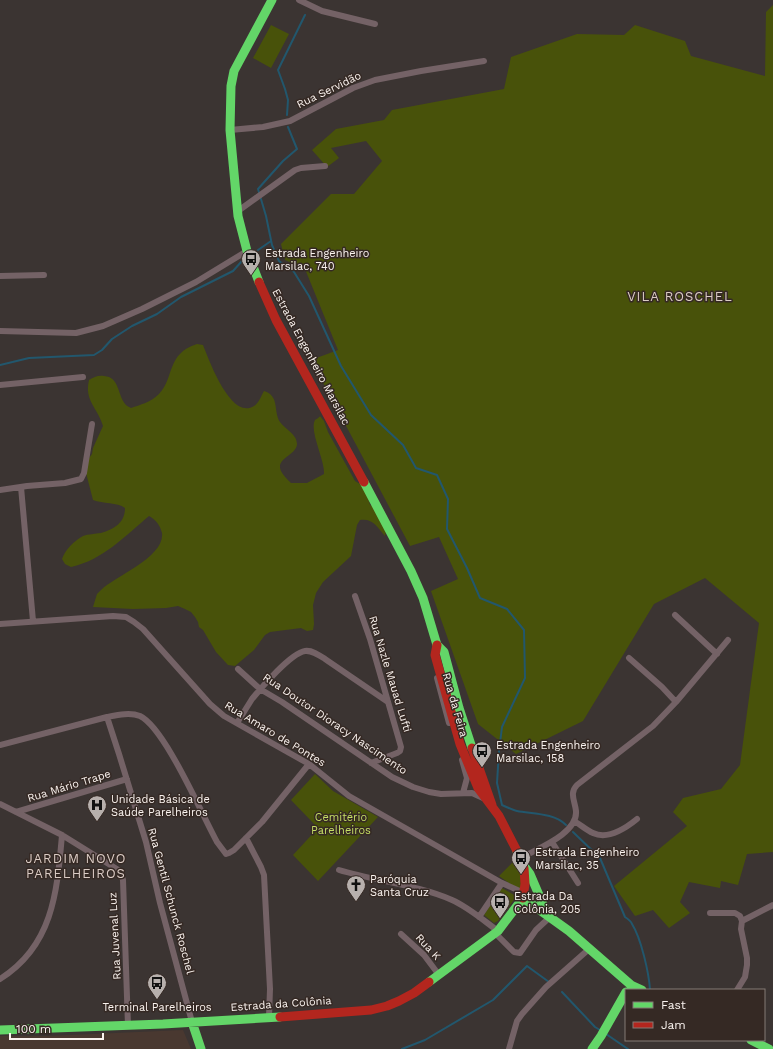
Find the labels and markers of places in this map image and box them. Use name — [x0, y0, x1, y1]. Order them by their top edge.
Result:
place label: Estrada Engenheiro Marsilac, 740 — [265, 247, 369, 273]
bus stop icon: Estrada Engenheiro Marsilac, 740 — [240, 248, 262, 276]
place label: Estrada Engenheiro Marsilac, 158 — [496, 739, 600, 765]
bus stop icon: Estrada Engenheiro Marsilac, 158 — [471, 740, 493, 768]
place label: Unidade Básica de Saúde Parelheiros — [111, 793, 210, 819]
hospital icon: Unidade Básica de Saúde Parelheiros — [86, 794, 108, 822]
place label: Estrada Engenheiro Marsilac, 35 — [535, 846, 639, 872]
bus stop icon: Estrada Engenheiro Marsilac, 35 — [510, 847, 532, 875]
place label: Paróquia Santa Cruz — [370, 873, 429, 899]
church icon: Paróquia Santa Cruz — [345, 874, 367, 902]
place label: Estrada Da Colônia, 205 — [514, 890, 580, 916]
bus stop icon: Estrada Da Colônia, 205 — [489, 891, 511, 919]
bus stop icon: Terminal Parelheiros — [146, 972, 168, 1000]
place label: Terminal Parelheiros — [102, 1001, 212, 1014]

